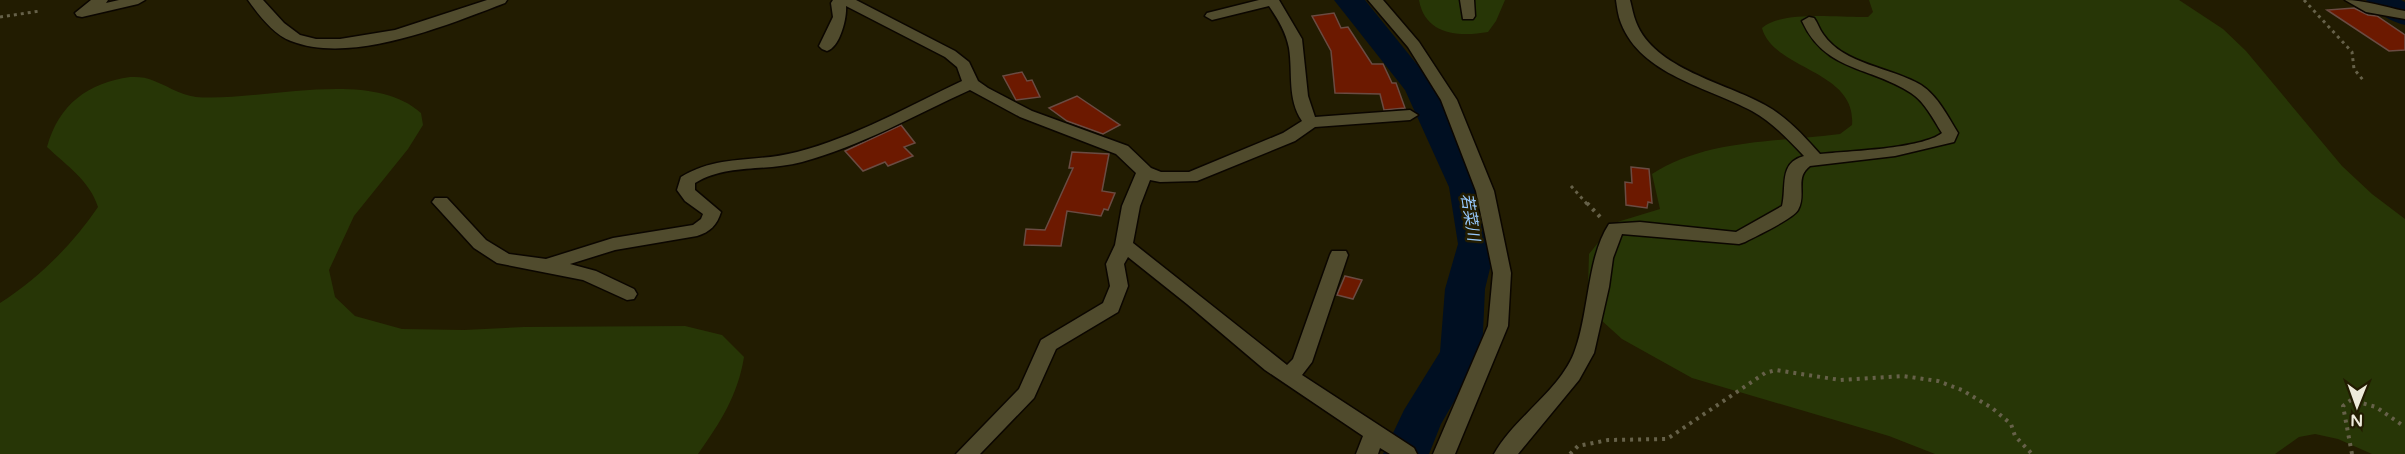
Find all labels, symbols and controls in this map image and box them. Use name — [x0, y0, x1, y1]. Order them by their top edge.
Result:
water label: 若菜川 — [1456, 192, 1484, 244]
north arrow — [2327, 376, 2387, 436]
text: N — [2350, 410, 2363, 430]

